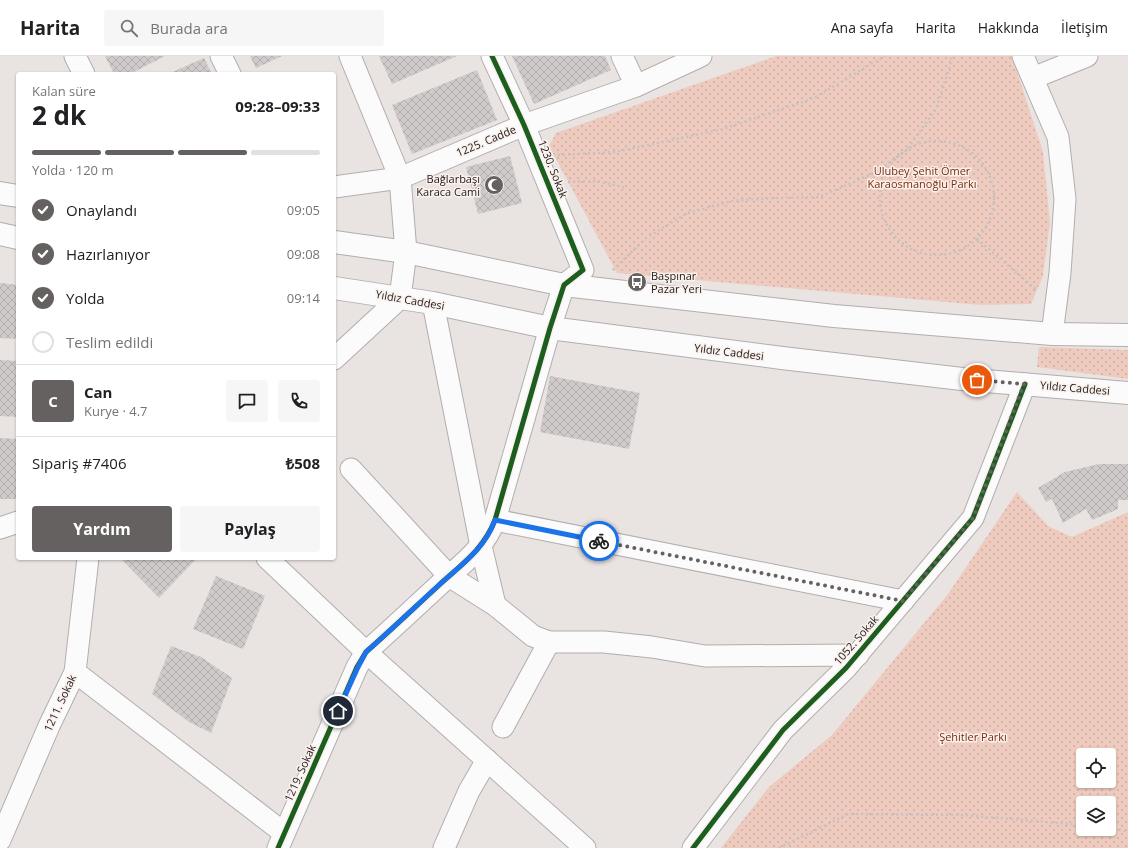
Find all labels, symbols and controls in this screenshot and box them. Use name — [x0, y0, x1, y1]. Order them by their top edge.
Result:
search box — [104, 10, 384, 46]
text: Harita — [20, 15, 80, 41]
icon: search — [118, 17, 140, 39]
text: Burada ara — [150, 18, 228, 38]
text: Ana sayfa — [831, 18, 894, 37]
text: Harita — [916, 18, 956, 37]
text: Hakkında — [978, 18, 1039, 37]
text: İletişim — [1061, 18, 1108, 37]
text: Kalan süre — [32, 82, 96, 100]
text: 09:28–09:33 — [235, 96, 320, 116]
text: 2 dk — [32, 97, 86, 133]
street label: 1225. Cadde — [454, 121, 518, 160]
street label: 1230. Sokak — [535, 138, 572, 200]
text: Yolda · 120 m — [32, 161, 113, 179]
park label: Ulubey Şehit Ömer Karaosmanoğlu Parkı — [867, 163, 977, 191]
place label: Bağlarbaşı Karaca Cami — [416, 171, 480, 199]
mosque icon: Bağlarbaşı Karaca Cami — [483, 174, 505, 196]
icon: check — [32, 199, 54, 221]
text: Onaylandı — [66, 200, 137, 220]
text: 09:05 — [287, 201, 320, 219]
icon: check — [32, 243, 54, 265]
text: Hazırlanıyor — [66, 244, 150, 264]
text: 09:08 — [287, 245, 320, 263]
place label: Başpınar Pazar Yeri — [651, 268, 702, 296]
bus stop icon: Başpınar Pazar Yeri — [626, 271, 648, 293]
street label: Yıldız Caddesi — [374, 286, 446, 313]
icon: check — [32, 287, 54, 309]
text: Yolda — [66, 288, 105, 308]
text: 09:14 — [287, 289, 320, 307]
text: Teslim edildi — [66, 332, 153, 352]
street label: Yıldız Caddesi — [693, 340, 765, 363]
pin — [960, 363, 994, 397]
icon: bag — [966, 369, 988, 391]
street label: Yıldız Caddesi — [1040, 377, 1111, 398]
button: chat — [226, 380, 268, 422]
button: phone — [278, 380, 320, 422]
text: Can — [84, 382, 112, 402]
text: C — [48, 391, 58, 411]
text: Kurye · 4.7 — [84, 402, 148, 420]
text: Sipariş #7406 — [32, 453, 126, 473]
text: ₺508 — [286, 453, 320, 473]
button: Yardım — [32, 506, 172, 552]
button: Paylaş — [180, 506, 320, 552]
courier — [579, 521, 619, 561]
icon: bike — [588, 530, 610, 552]
street label: 1052. Sokak — [830, 611, 882, 668]
street label: 1211. Sokak — [40, 672, 79, 734]
pin — [321, 694, 355, 728]
icon: home — [327, 700, 349, 722]
park label: Şehitler Parkı — [939, 729, 1007, 744]
street label: 1219. Sokak — [280, 742, 319, 804]
map controls — [1076, 748, 1116, 836]
button: locate — [1076, 748, 1116, 788]
button: layers — [1076, 796, 1116, 836]

